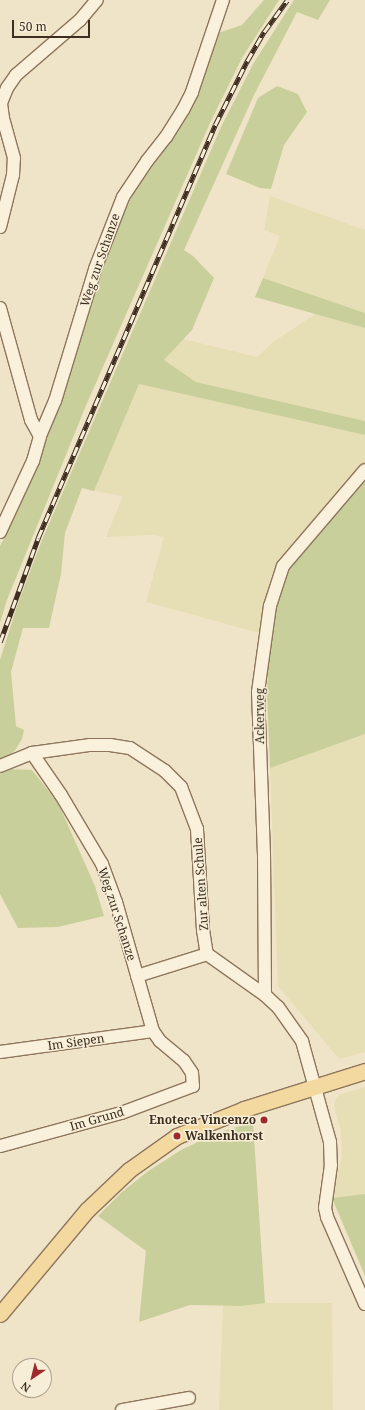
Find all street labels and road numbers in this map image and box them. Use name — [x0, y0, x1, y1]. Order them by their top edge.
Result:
street label: Weg zur Schanze — [77, 212, 123, 308]
street label: Ackerweg — [253, 688, 267, 744]
street label: Zur alten Schule — [191, 837, 211, 931]
street label: Weg zur Schanze — [95, 865, 139, 963]
street label: Im Siepen — [47, 1031, 105, 1053]
street label: Im Grund — [68, 1104, 126, 1134]

